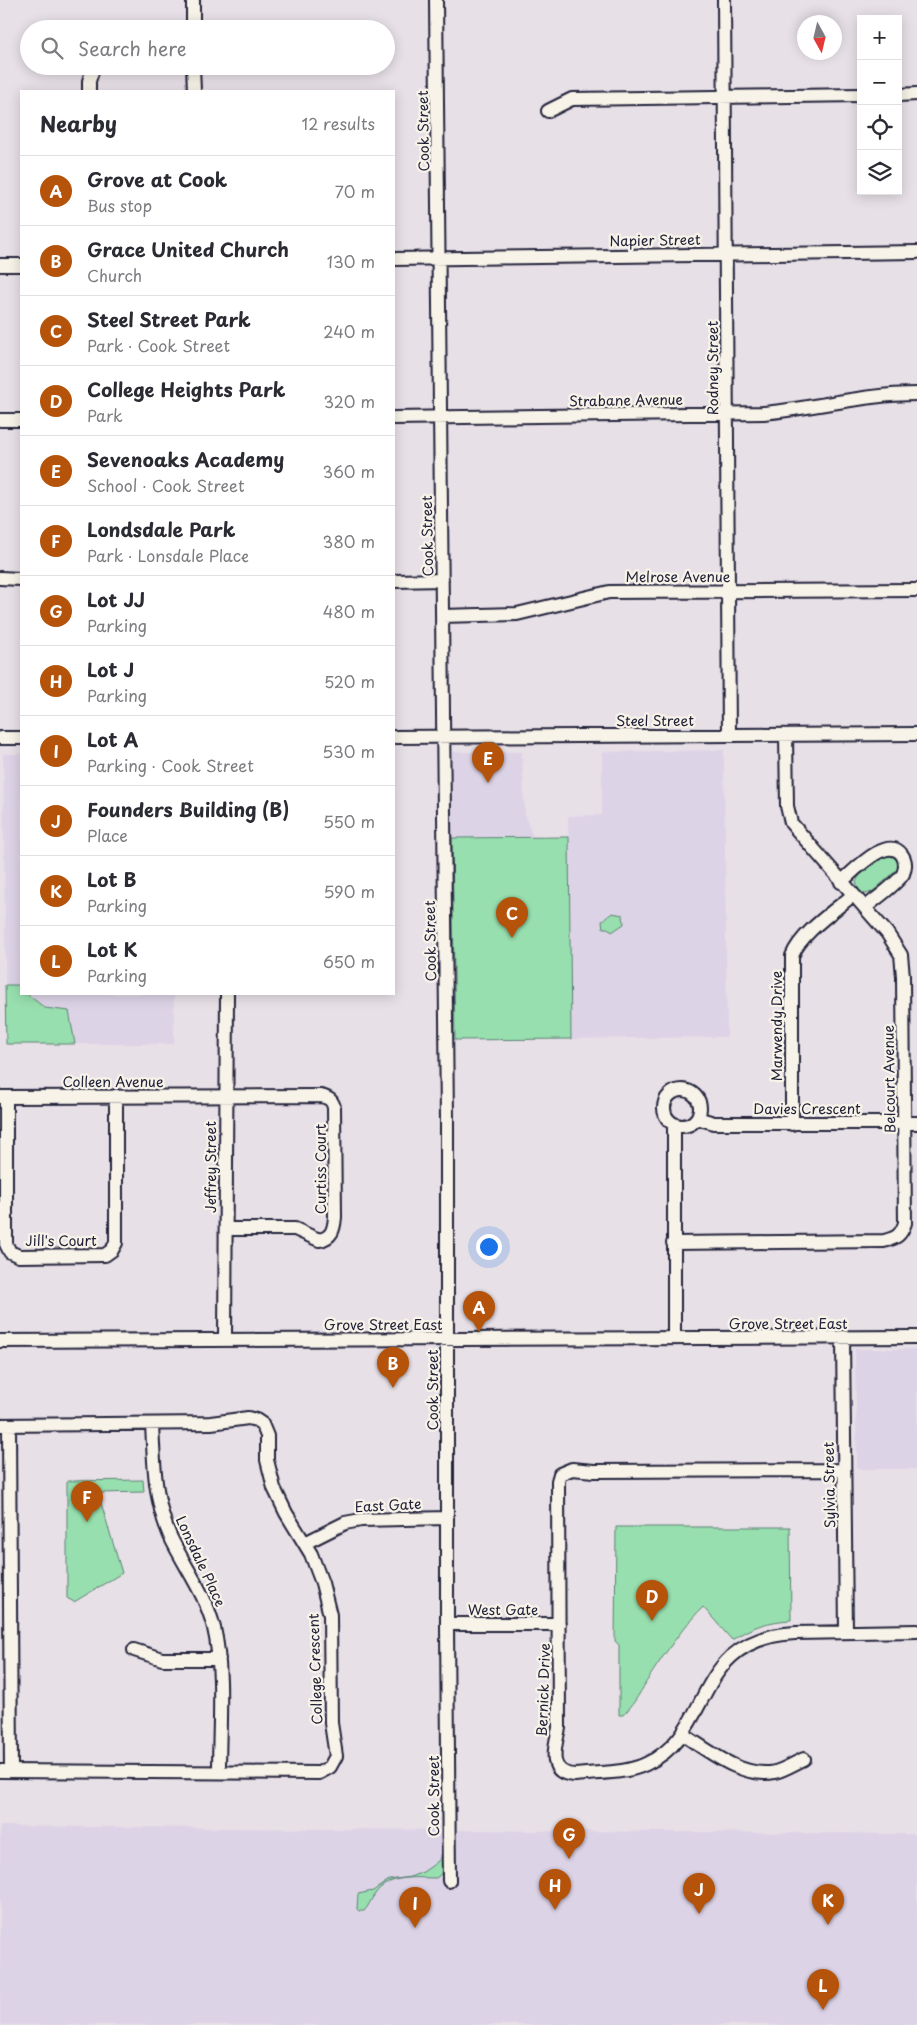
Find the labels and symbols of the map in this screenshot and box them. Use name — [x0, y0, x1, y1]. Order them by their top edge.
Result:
north arrow — [797, 15, 842, 60]
street label: Cook Street — [412, 90, 434, 172]
street label: Napier Street — [609, 229, 701, 251]
street label: Rodney Street — [702, 320, 723, 415]
street label: Strabane Avenue — [569, 388, 684, 411]
street label: Cook Street — [416, 495, 438, 577]
street label: Melrose Avenue — [626, 566, 731, 587]
street label: Steel Street — [616, 710, 694, 731]
pin: E — [472, 742, 504, 783]
pin: C — [496, 897, 528, 938]
street label: Cook Street — [419, 900, 441, 982]
street label: Marwendy Drive — [766, 971, 787, 1081]
street label: Belcourt Avenue — [878, 1024, 900, 1133]
street label: Colleen Avenue — [62, 1071, 164, 1092]
street label: Davies Crescent — [753, 1098, 861, 1119]
street label: Jeffrey Street — [200, 1121, 221, 1213]
street label: Curtiss Court — [310, 1124, 331, 1214]
street label: Jill's Court — [25, 1230, 97, 1251]
your location — [476, 1234, 502, 1260]
pin: A — [463, 1291, 495, 1332]
street label: Grove Street East — [729, 1313, 848, 1334]
street label: Grove Street East — [324, 1314, 443, 1335]
pin: B — [377, 1347, 409, 1388]
street label: Cook Street — [422, 1349, 443, 1431]
street label: Sylvia Street — [818, 1441, 840, 1528]
pin: F — [71, 1481, 103, 1522]
street label: East Gate — [354, 1493, 422, 1517]
street label: Lonsdale Place — [171, 1512, 231, 1610]
pin: D — [636, 1580, 668, 1621]
street label: West Gate — [468, 1599, 538, 1620]
street label: College Crescent — [303, 1613, 327, 1725]
street label: Bernick Drive — [531, 1643, 555, 1737]
street label: Cook Street — [423, 1755, 444, 1837]
pin: G — [553, 1818, 585, 1859]
pin: H — [539, 1869, 571, 1910]
pin: J — [683, 1873, 715, 1914]
pin: K — [812, 1884, 844, 1925]
pin: I — [399, 1887, 431, 1928]
pin: L — [807, 1969, 839, 2010]

